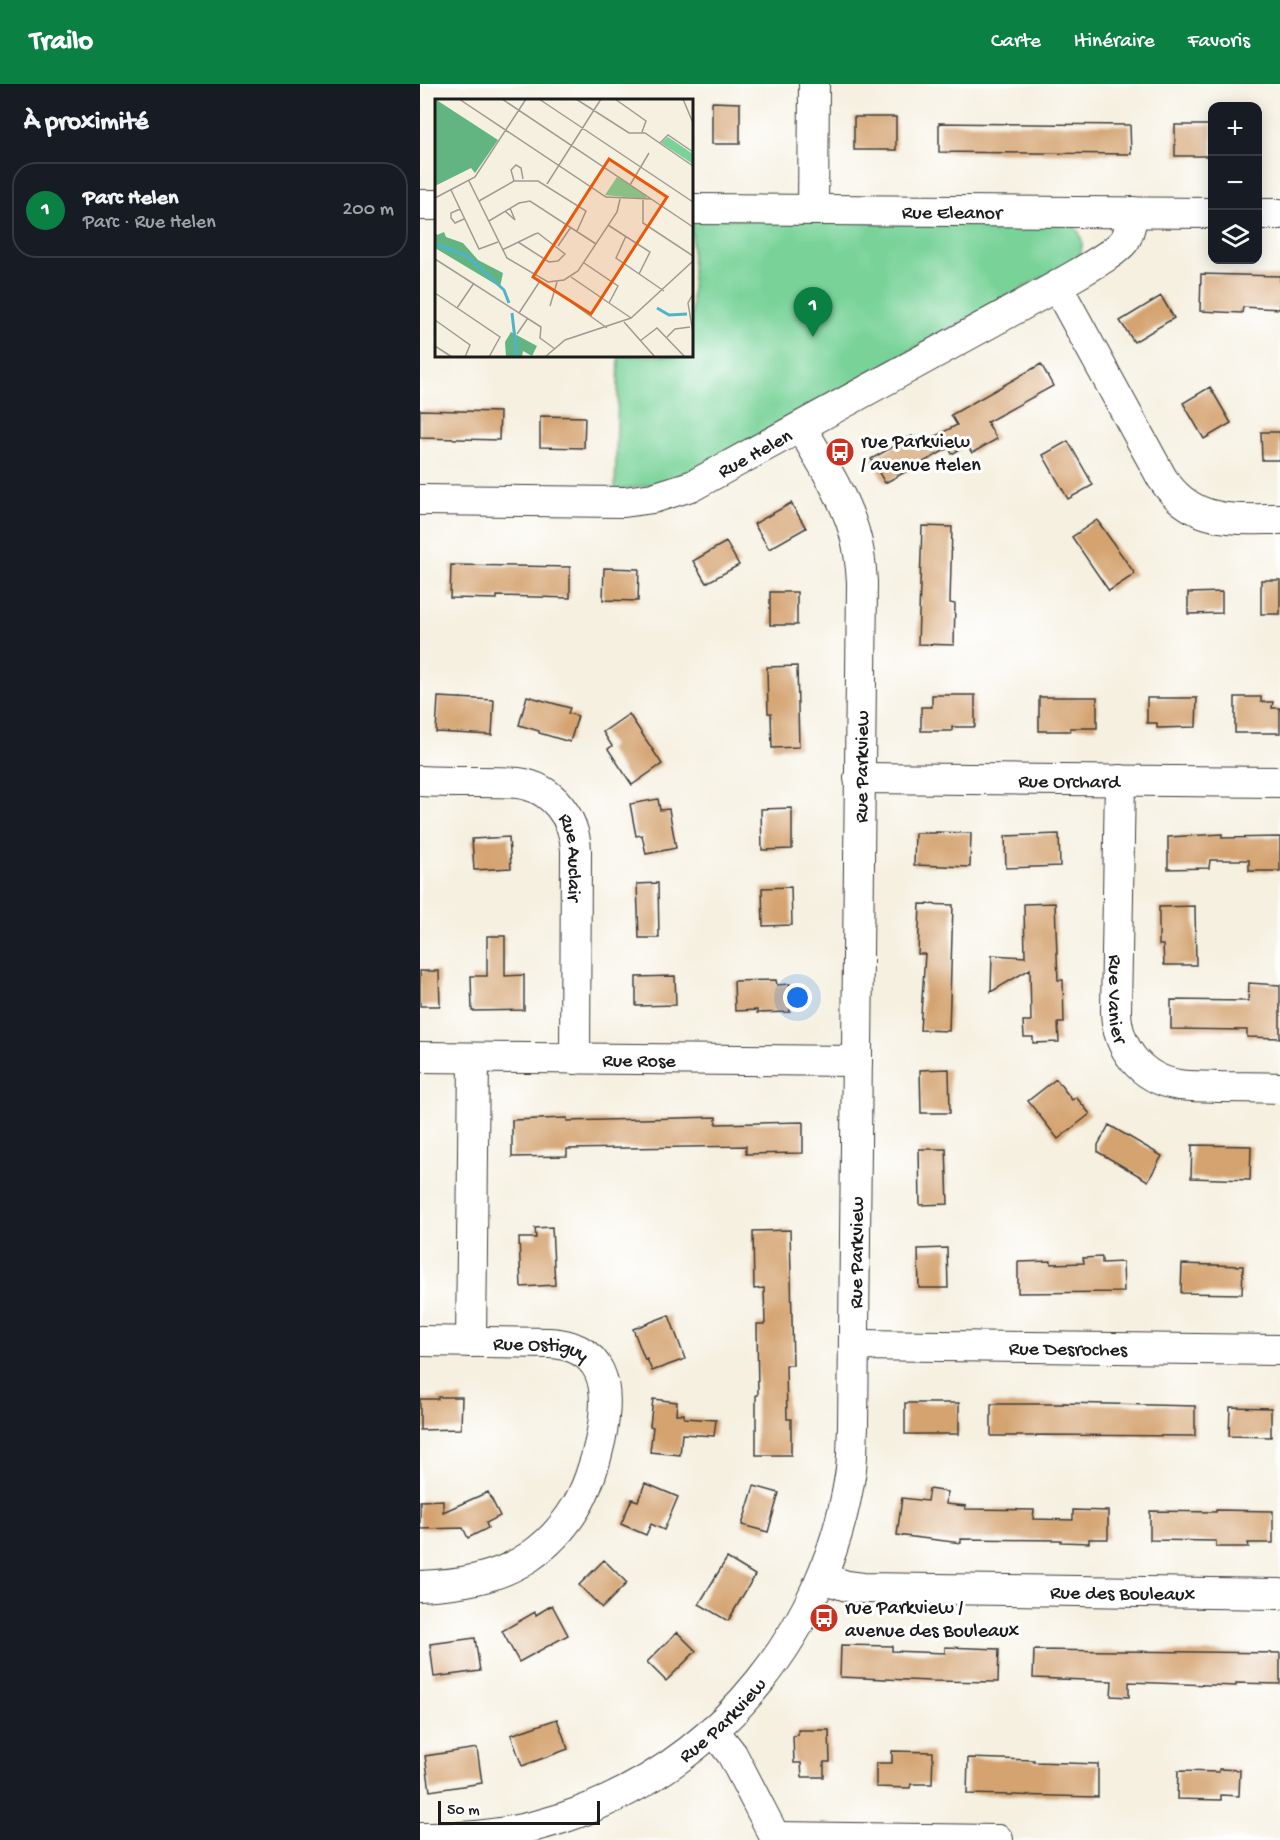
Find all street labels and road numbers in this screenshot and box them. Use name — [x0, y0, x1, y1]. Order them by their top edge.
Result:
street label: Rue Eleanor — [902, 203, 1004, 226]
street label: Rue Helen — [715, 425, 797, 485]
street label: Rue Parkview — [851, 710, 876, 823]
street label: Rue Orchard — [1018, 772, 1122, 795]
street label: Rue Auclair — [552, 810, 584, 904]
street label: Rue Vanier — [1101, 954, 1131, 1050]
street label: Rue Rose — [602, 1051, 676, 1074]
street label: Rue Parkview — [846, 1196, 870, 1309]
street label: Rue Ostiguy — [493, 1334, 593, 1368]
street label: Rue Desroches — [1009, 1339, 1128, 1363]
street label: Rue des Bouleaux — [1050, 1583, 1196, 1608]
street label: Rue Parkview — [676, 1674, 773, 1769]

